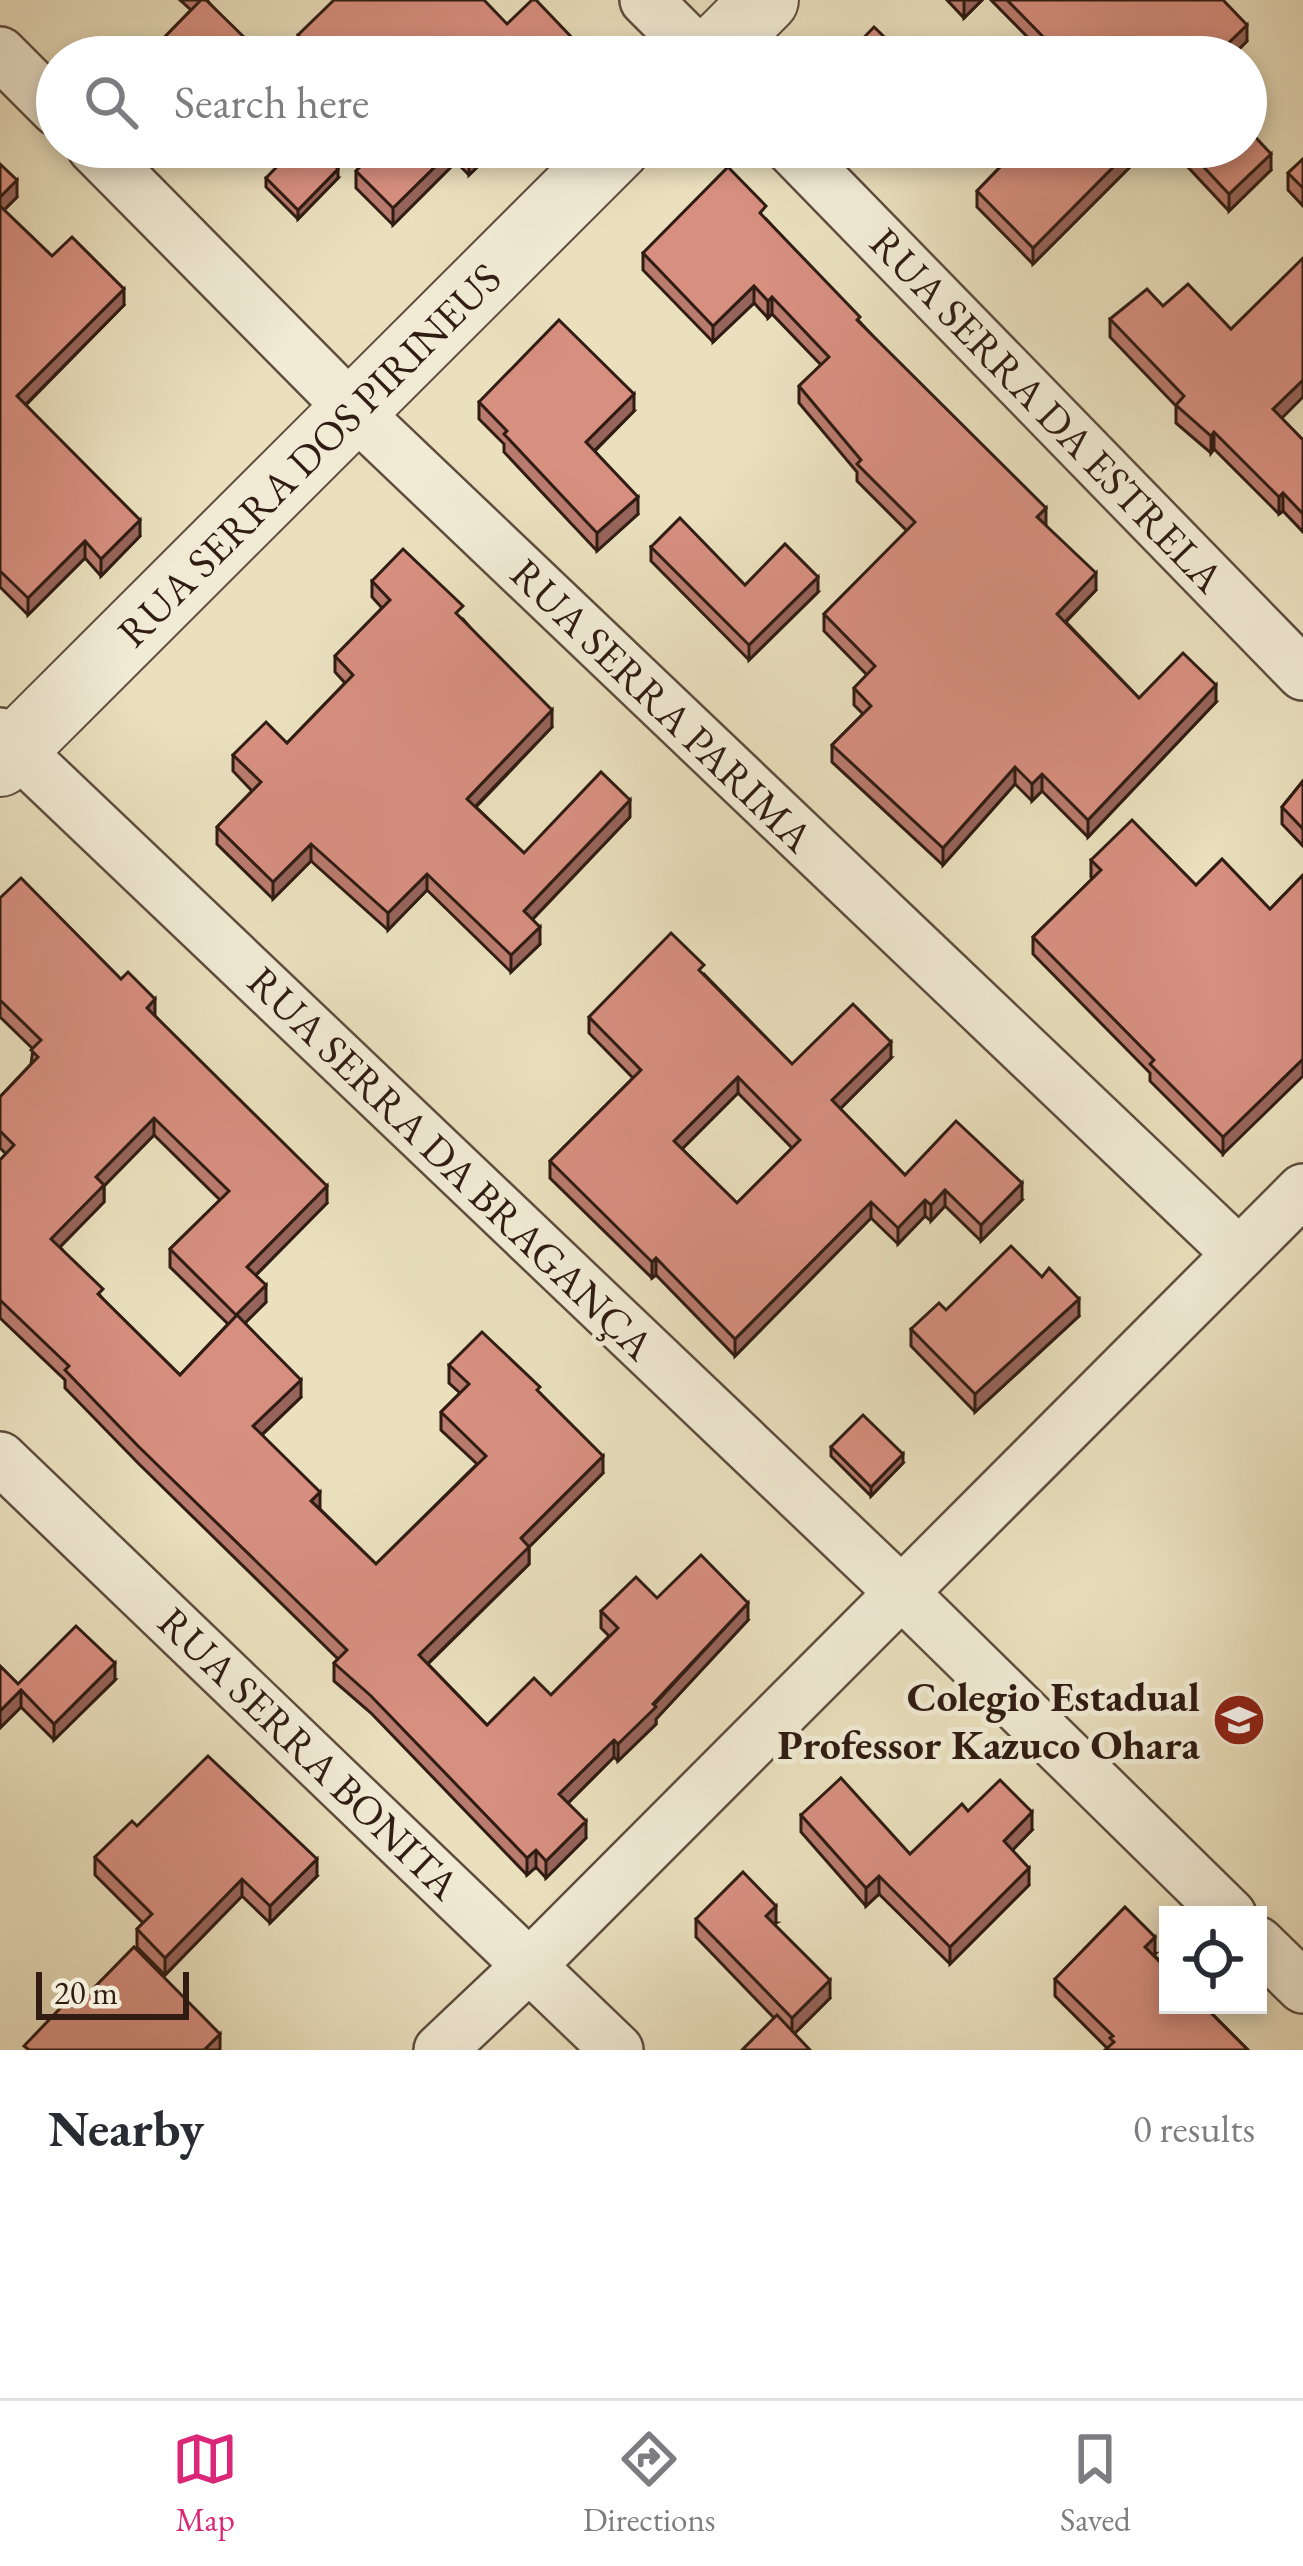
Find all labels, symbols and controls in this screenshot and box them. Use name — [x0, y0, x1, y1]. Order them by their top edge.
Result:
search box — [36, 36, 1267, 168]
icon: search — [78, 69, 144, 135]
text: Search here — [174, 73, 369, 131]
street label: RUA SERRA DA ESTRELA — [858, 216, 1237, 605]
street label: RUA SERRA DOS PIRINEUS — [105, 251, 513, 659]
street label: RUA SERRA PARIMA — [499, 546, 826, 864]
street label: RUA SERRA DA BRAGANÇA — [236, 954, 667, 1373]
street label: RUA SERRA BONITA — [147, 1595, 472, 1912]
place label: Colegio Estadual Professor Kazuco Ohara — [777, 1669, 1201, 1772]
school or university icon: Colegio Estadual Professor Kazuco Ohara — [1211, 1692, 1267, 1748]
map controls — [1159, 1906, 1267, 2014]
button: locate — [1159, 1906, 1267, 2014]
scale bar — [36, 1966, 189, 2019]
text: 20 m — [54, 1971, 118, 2014]
text: Nearby — [48, 2095, 204, 2161]
text: 0 results — [1133, 2103, 1255, 2154]
tab: Map — [172, 2426, 238, 2541]
tab: Directions — [583, 2426, 716, 2541]
tab: Saved — [1060, 2426, 1131, 2541]

